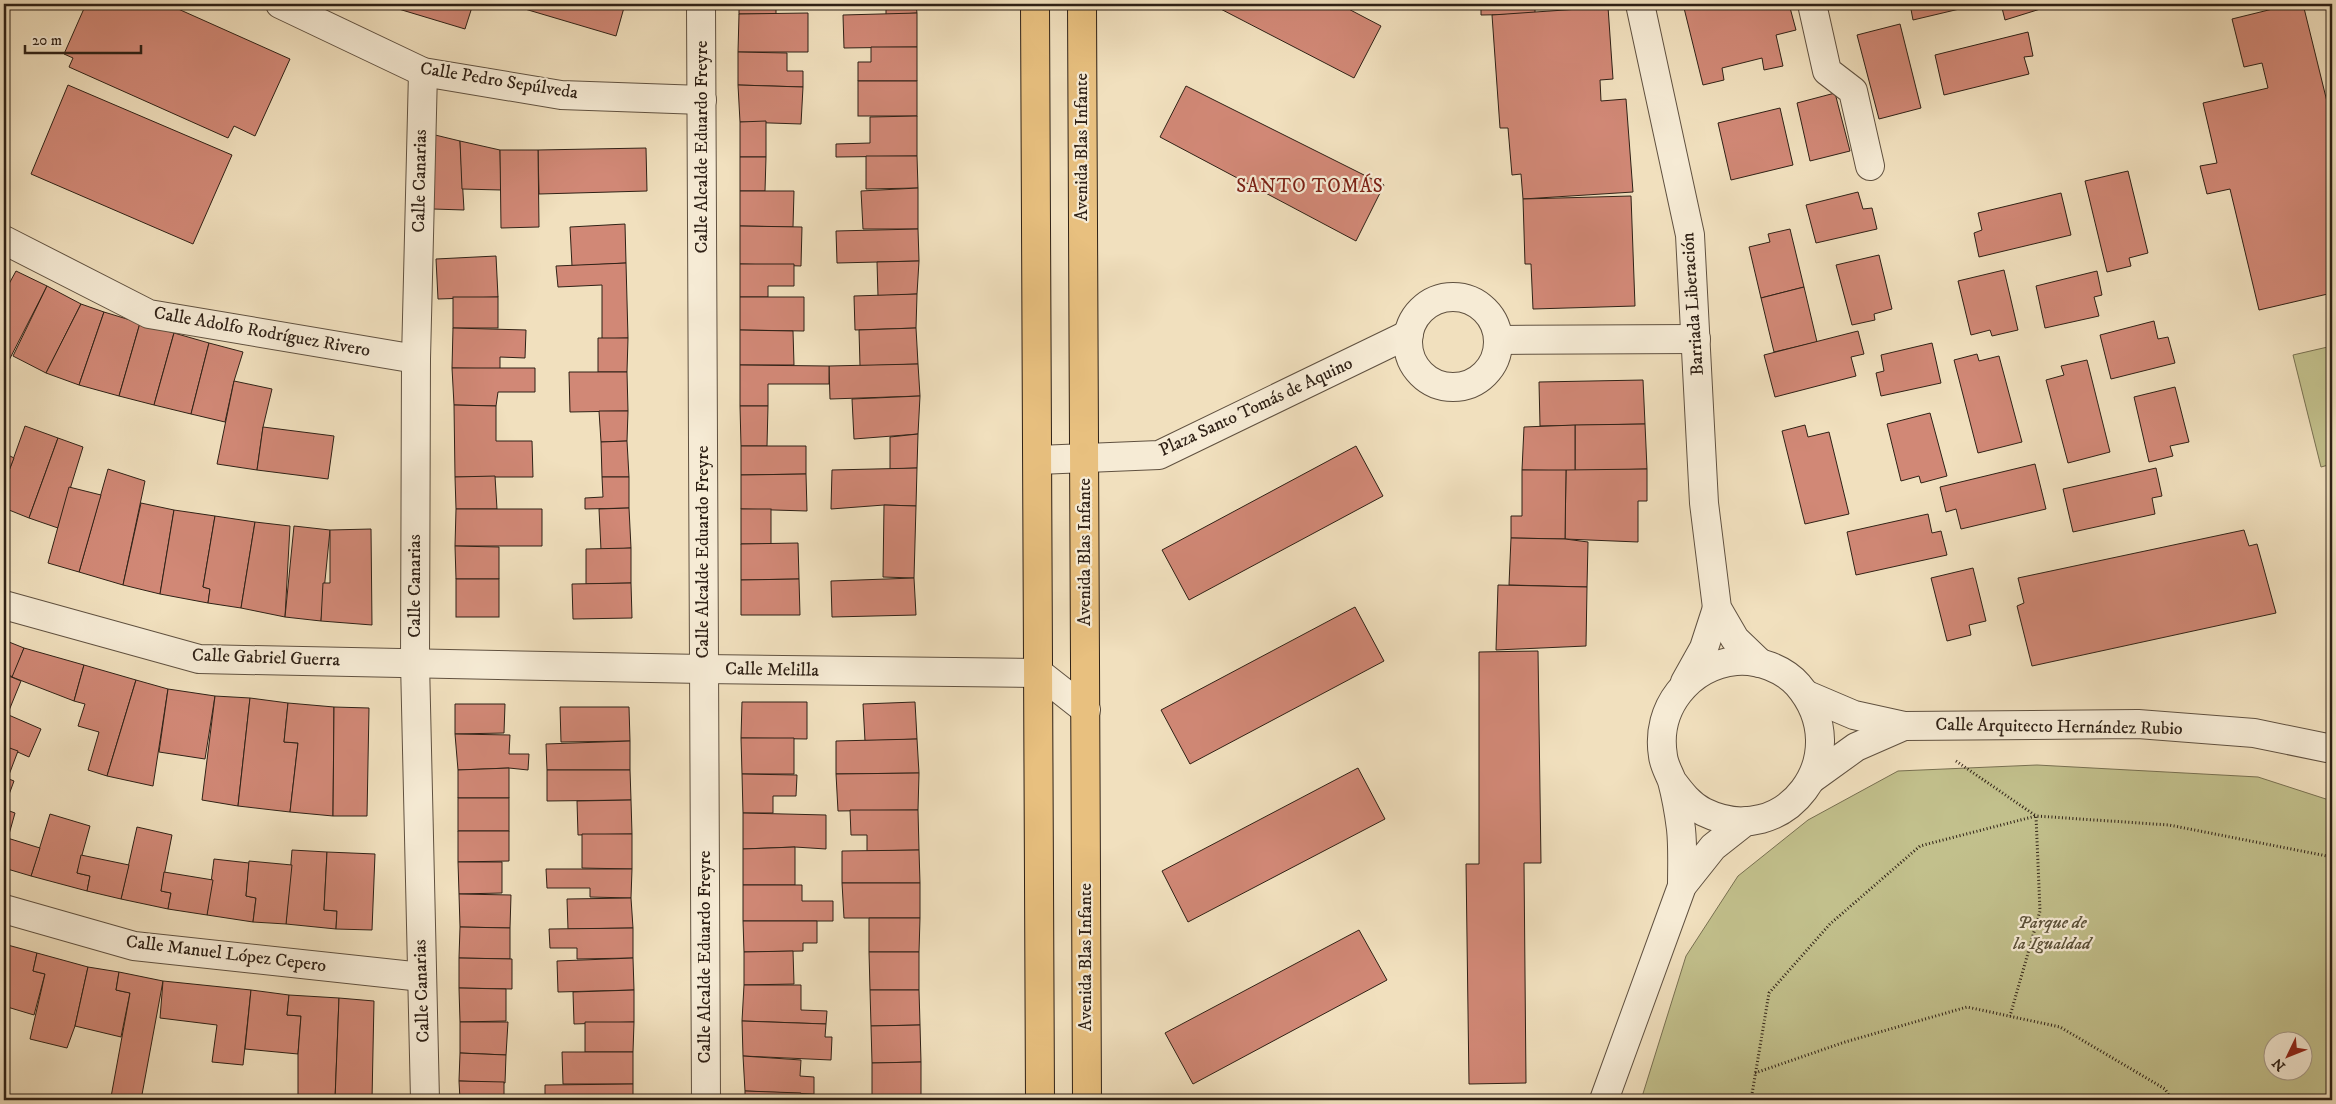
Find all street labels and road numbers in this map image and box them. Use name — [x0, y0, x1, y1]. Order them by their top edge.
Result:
street label: Calle Alcalde Eduardo Freyre — [691, 41, 713, 253]
street label: Calle Pedro Sepúlveda — [419, 58, 580, 104]
street label: Avenida Blas Infante — [1071, 73, 1093, 221]
street label: Calle Canarias — [408, 129, 432, 233]
street label: Barriada Liberación — [1677, 231, 1709, 376]
street label: Calle Adolfo Rodríguez Rivero — [152, 302, 372, 362]
street label: Plaza Santo Tomás de Aquino — [1156, 352, 1357, 462]
street label: Calle Alcalde Eduardo Freyre — [692, 446, 714, 658]
street label: Avenida Blas Infante — [1074, 478, 1096, 626]
street label: Calle Canarias — [404, 534, 426, 638]
street label: Calle Gabriel Guerra — [192, 644, 341, 672]
street label: Calle Melilla — [725, 658, 819, 682]
street label: Calle Arquitecto Hernández Rubio — [1935, 714, 2183, 740]
street label: Calle Alcalde Eduardo Freyre — [694, 851, 716, 1063]
street label: Avenida Blas Infante — [1075, 883, 1097, 1031]
street label: Calle Manuel López Cepero — [125, 931, 328, 977]
street label: Calle Canarias — [409, 939, 435, 1043]

